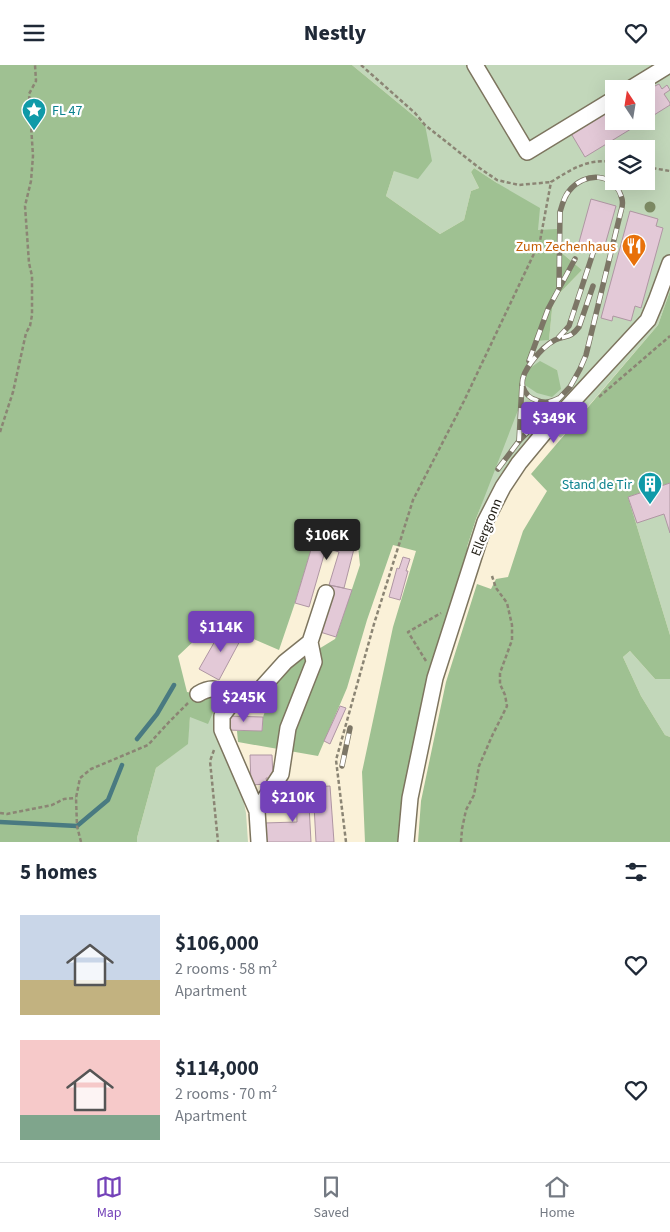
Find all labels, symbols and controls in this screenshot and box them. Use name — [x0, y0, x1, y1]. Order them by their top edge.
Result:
text: Nestly — [304, 17, 366, 49]
icon: menu — [20, 19, 48, 47]
icon: heart — [622, 19, 650, 47]
north arrow — [605, 80, 655, 130]
map controls — [605, 80, 655, 190]
place icon: FL 47 — [21, 97, 47, 131]
place label: FL 47 — [52, 101, 82, 121]
button: layers — [605, 140, 655, 190]
restaurant icon: Zum Zechenhaus — [621, 233, 647, 267]
place label: Zum Zechenhaus — [516, 237, 616, 257]
pin: $349K — [519, 401, 589, 444]
text: $349K — [532, 407, 576, 429]
building icon: Stand de Tir — [637, 471, 663, 505]
place label: Stand de Tir — [562, 475, 632, 495]
street label: Ellergronn — [466, 495, 508, 559]
pin: $106K — [292, 519, 362, 561]
text: $106K — [305, 524, 349, 546]
pin: $114K — [186, 611, 256, 653]
text: $114K — [199, 616, 243, 638]
pin: $245K — [209, 681, 279, 723]
text: $245K — [222, 686, 266, 708]
pin: $210K — [258, 781, 328, 823]
text: $210K — [271, 786, 315, 808]
text: 5 homes — [20, 857, 97, 887]
icon: filters — [622, 858, 650, 886]
text: $106,000 — [175, 928, 259, 958]
icon: home — [60, 935, 120, 995]
icon: heart — [622, 951, 650, 979]
text: 2 rooms · 58 m² — [175, 958, 277, 980]
text: Apartment — [175, 980, 247, 1002]
text: $114,000 — [175, 1053, 259, 1083]
icon: home — [60, 1060, 120, 1120]
icon: heart — [622, 1076, 650, 1104]
text: 2 rooms · 70 m² — [175, 1083, 277, 1105]
text: Apartment — [175, 1105, 247, 1127]
tab: Map — [95, 1173, 123, 1223]
tab: Saved — [313, 1173, 349, 1223]
tab: Home — [540, 1173, 575, 1223]

